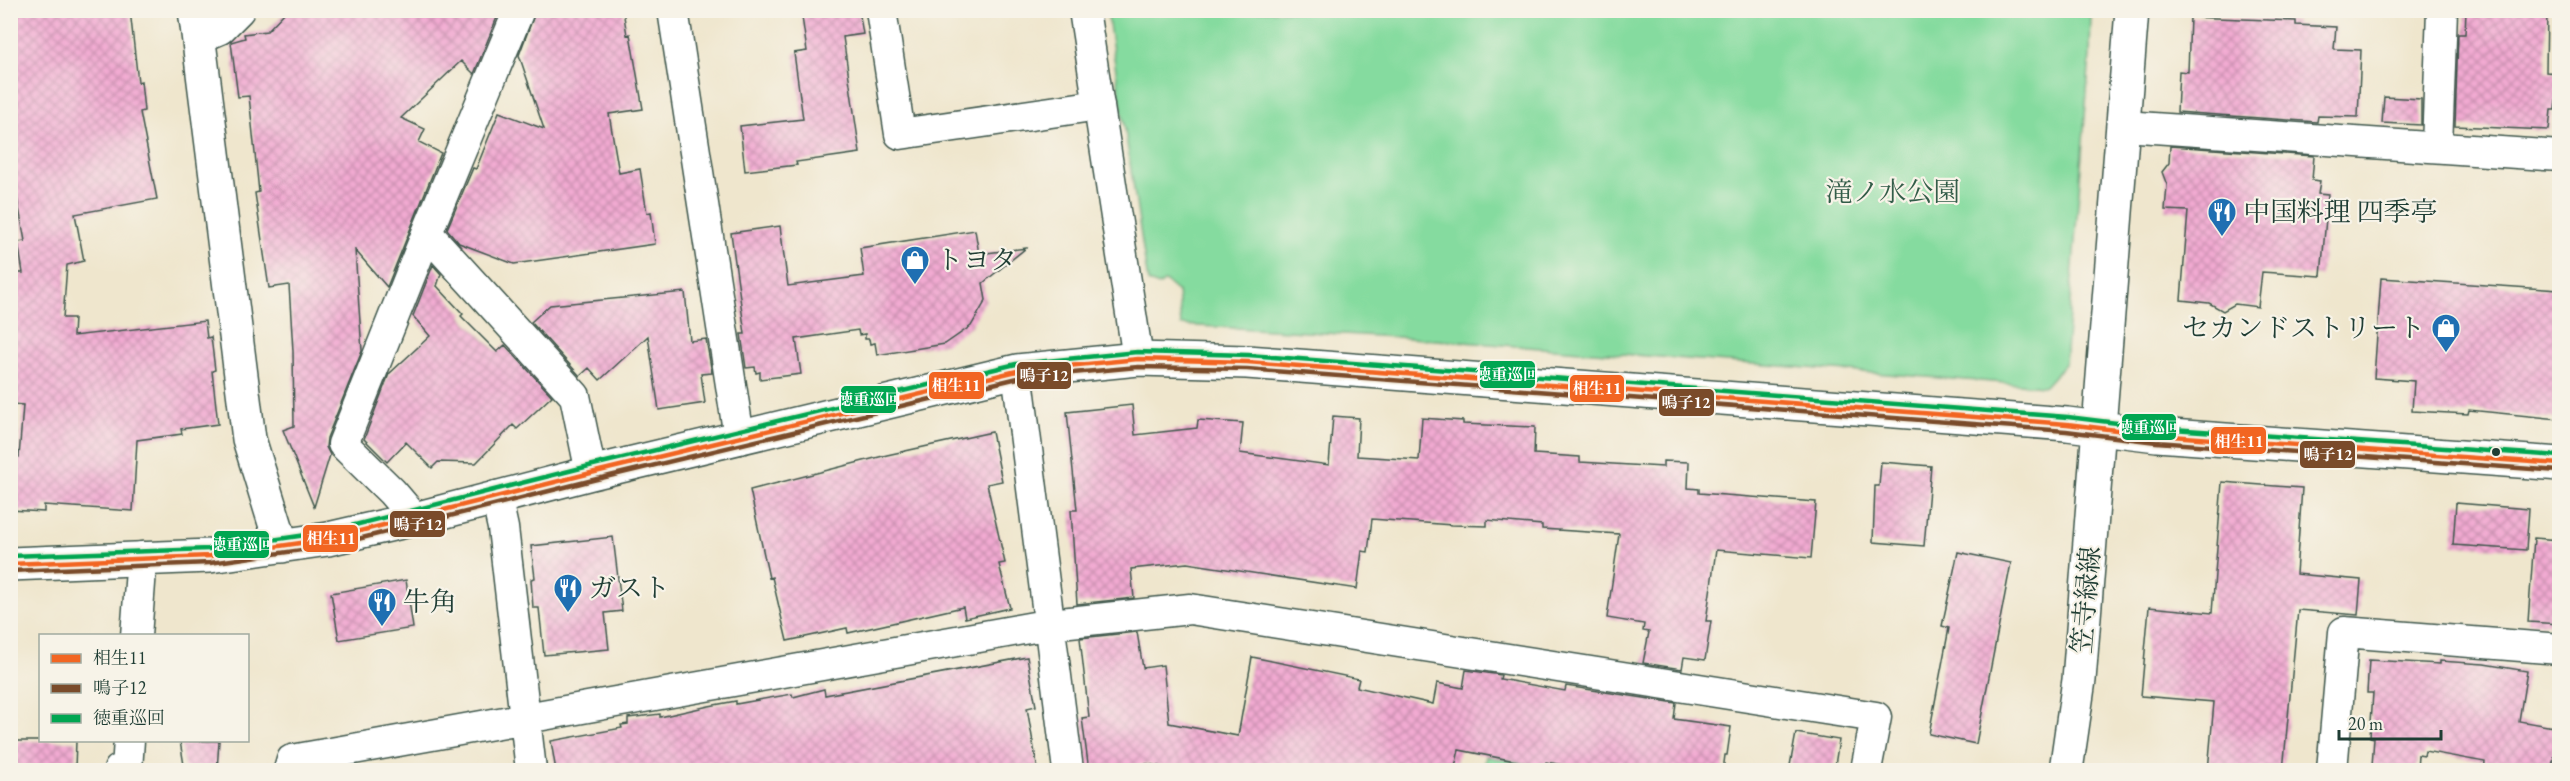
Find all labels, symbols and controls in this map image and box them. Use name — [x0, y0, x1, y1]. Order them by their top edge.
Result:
park label: 滝ノ水公園 — [1826, 174, 1961, 209]
place label: 中国料理 四季亭 — [2243, 194, 2437, 229]
restaurant icon: 中国料理 四季亭 — [2206, 196, 2238, 238]
place label: トヨタ — [936, 242, 1017, 277]
shop icon: トヨタ — [899, 244, 931, 286]
place label: セカンドストリート — [2182, 310, 2425, 345]
shop icon: セカンドストリート — [2430, 312, 2462, 354]
line badge: 徳重巡回 — [1479, 360, 1536, 389]
line badge: 鳴子12 — [1016, 361, 1072, 390]
text: 徳重巡回 — [1475, 364, 1539, 385]
text: 鳴子12 — [1020, 365, 1069, 386]
line badge: 相生11 — [928, 371, 985, 400]
line badge: 相生11 — [1569, 374, 1625, 403]
text: 相生11 — [932, 375, 980, 396]
text: 相生11 — [1573, 378, 1621, 399]
line badge: 徳重巡回 — [840, 385, 897, 414]
line badge: 鳴子12 — [1658, 388, 1715, 417]
text: 徳重巡回 — [837, 389, 901, 410]
text: 鳴子12 — [1662, 392, 1711, 413]
line badge: 徳重巡回 — [2121, 413, 2177, 441]
text: 徳重巡回 — [2117, 417, 2181, 438]
line badge: 相生11 — [2210, 426, 2267, 455]
text: 相生11 — [2215, 431, 2263, 452]
line badge: 鳴子12 — [2299, 440, 2356, 469]
text: 鳴子12 — [2304, 444, 2353, 465]
unlabelled marker — [2490, 446, 2502, 458]
line badge: 鳴子12 — [389, 510, 446, 538]
text: 鳴子12 — [394, 514, 443, 535]
line badge: 相生11 — [302, 524, 359, 553]
text: 相生11 — [307, 528, 355, 549]
line badge: 徳重巡回 — [213, 530, 270, 559]
text: 徳重巡回 — [210, 534, 274, 555]
street label: 笠寺緑線 — [2063, 545, 2108, 655]
place label: ガスト — [589, 570, 670, 605]
restaurant icon: ガスト — [552, 572, 584, 614]
place label: 牛角 — [403, 584, 457, 619]
restaurant icon: 牛角 — [366, 586, 398, 628]
legend — [39, 634, 249, 742]
text: 相生11 — [93, 646, 146, 669]
text: 鳴子12 — [93, 676, 147, 699]
scale bar — [2339, 703, 2441, 741]
text: 徳重巡回 — [93, 706, 165, 729]
text: 20 m — [2348, 712, 2383, 735]

